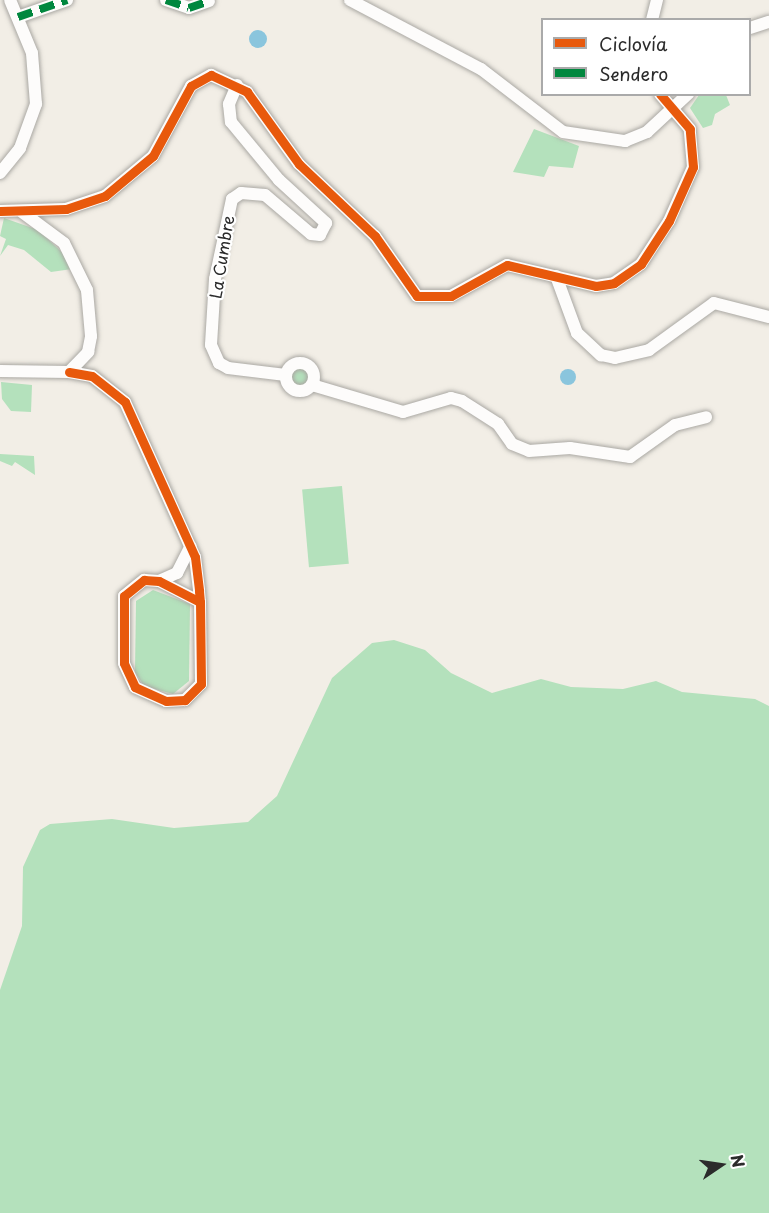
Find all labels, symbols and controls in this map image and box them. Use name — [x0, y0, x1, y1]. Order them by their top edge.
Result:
legend — [541, 18, 751, 96]
text: Ciclovía — [599, 30, 667, 57]
text: Sendero — [599, 60, 668, 87]
street label: La Cumbre — [205, 213, 237, 301]
north arrow — [691, 1135, 751, 1195]
text: N — [725, 1152, 752, 1170]

